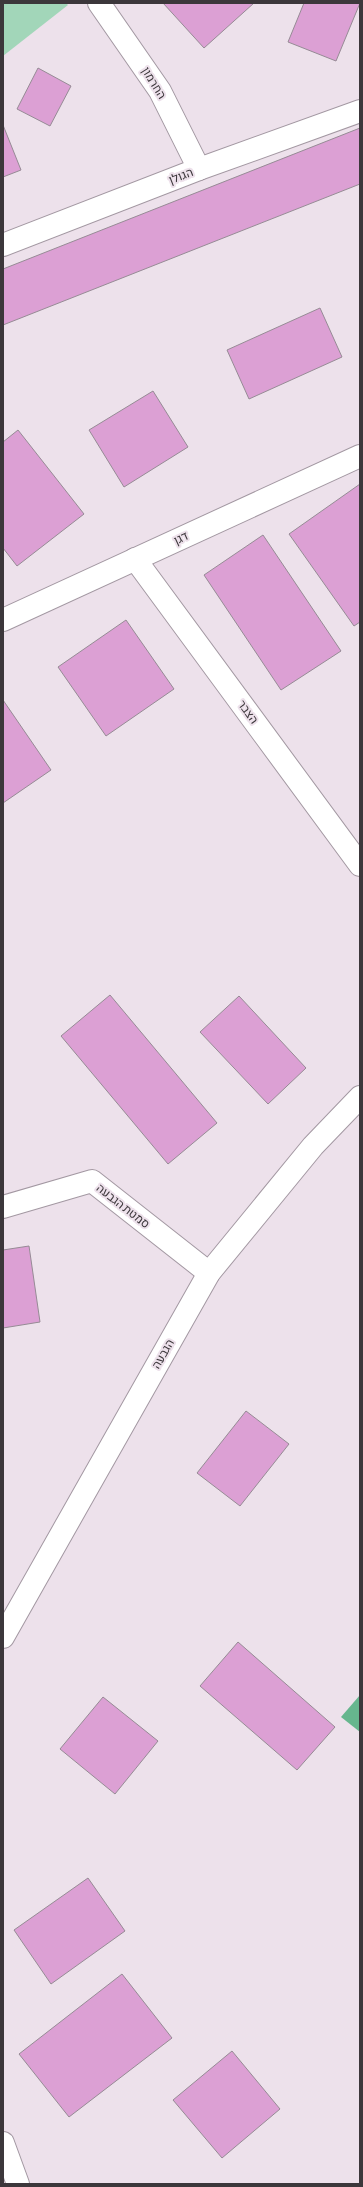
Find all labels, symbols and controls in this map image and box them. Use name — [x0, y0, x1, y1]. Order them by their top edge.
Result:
street label: החרמון — [139, 65, 169, 101]
street label: הגולן — [167, 165, 195, 187]
street label: דגן — [172, 529, 190, 547]
street label: הצבר — [235, 697, 261, 727]
street label: סמטת הגבעה — [94, 1181, 152, 1231]
street label: הגבעה — [149, 1337, 177, 1371]

